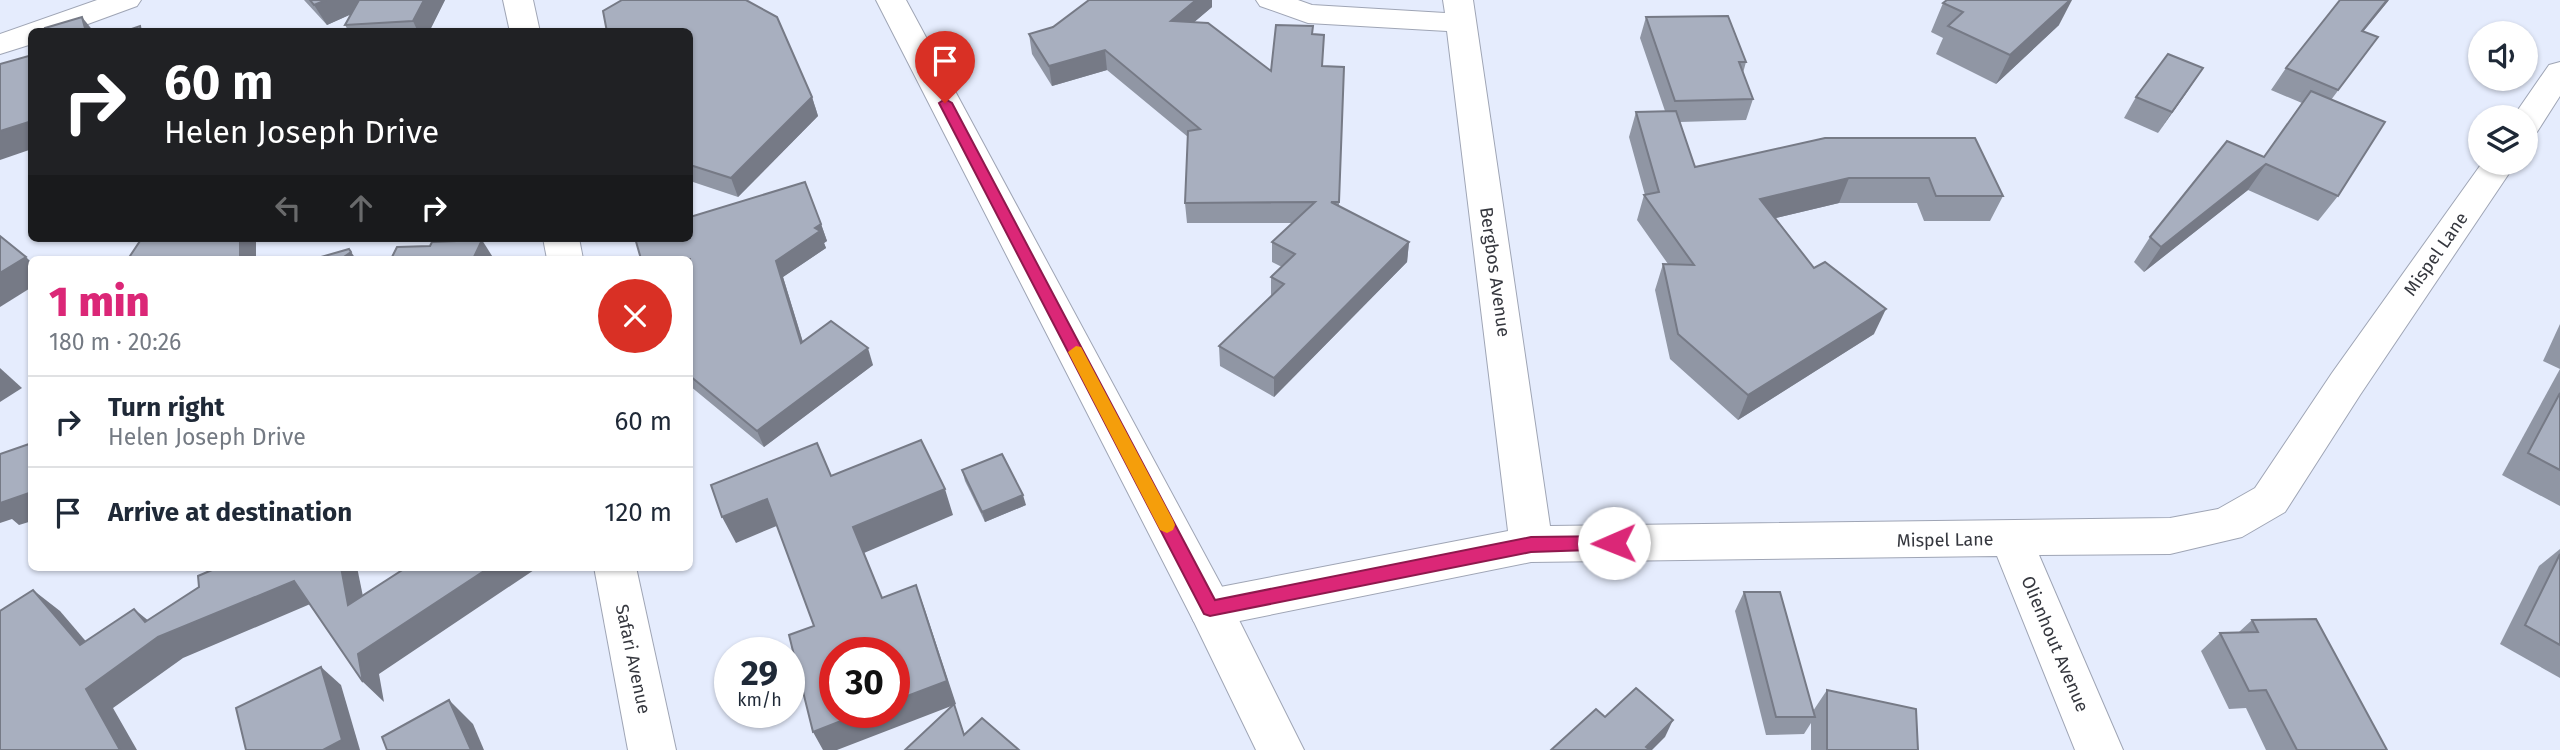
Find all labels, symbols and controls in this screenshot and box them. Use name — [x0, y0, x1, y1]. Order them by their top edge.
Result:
map controls — [2468, 21, 2538, 175]
button: sound — [2468, 21, 2538, 91]
pin — [915, 31, 975, 103]
icon: arrive — [926, 42, 964, 80]
text: 60 m — [164, 53, 273, 112]
icon: right — [49, 56, 140, 147]
button: layers — [2468, 105, 2538, 175]
text: Helen Joseph Drive — [164, 113, 439, 151]
icon: left — [269, 189, 307, 227]
icon: ahead — [342, 189, 380, 227]
icon: right — [415, 189, 453, 227]
street label: Bergbos Avenue — [1475, 206, 1515, 338]
street label: Mispel Lane — [2399, 208, 2473, 300]
text: 1 min — [49, 277, 150, 327]
button: close — [598, 279, 672, 353]
text: 180 m · 20:26 — [49, 328, 181, 356]
text: Turn right — [108, 392, 225, 423]
icon: right — [49, 403, 87, 441]
text: 60 m — [614, 406, 672, 437]
text: Helen Joseph Drive — [108, 423, 306, 451]
icon: arrive — [49, 494, 87, 532]
text: Arrive at destination — [108, 497, 352, 528]
text: 120 m — [604, 497, 672, 528]
position arrow — [1577, 506, 1651, 580]
street label: Mispel Lane — [1896, 528, 1994, 552]
street label: Olienhout Avenue — [2016, 573, 2094, 715]
street label: Safari Avenue — [611, 602, 655, 716]
speed limit sign: 30 — [819, 637, 910, 728]
text: 29 — [741, 652, 778, 694]
text: km/h — [737, 689, 782, 711]

